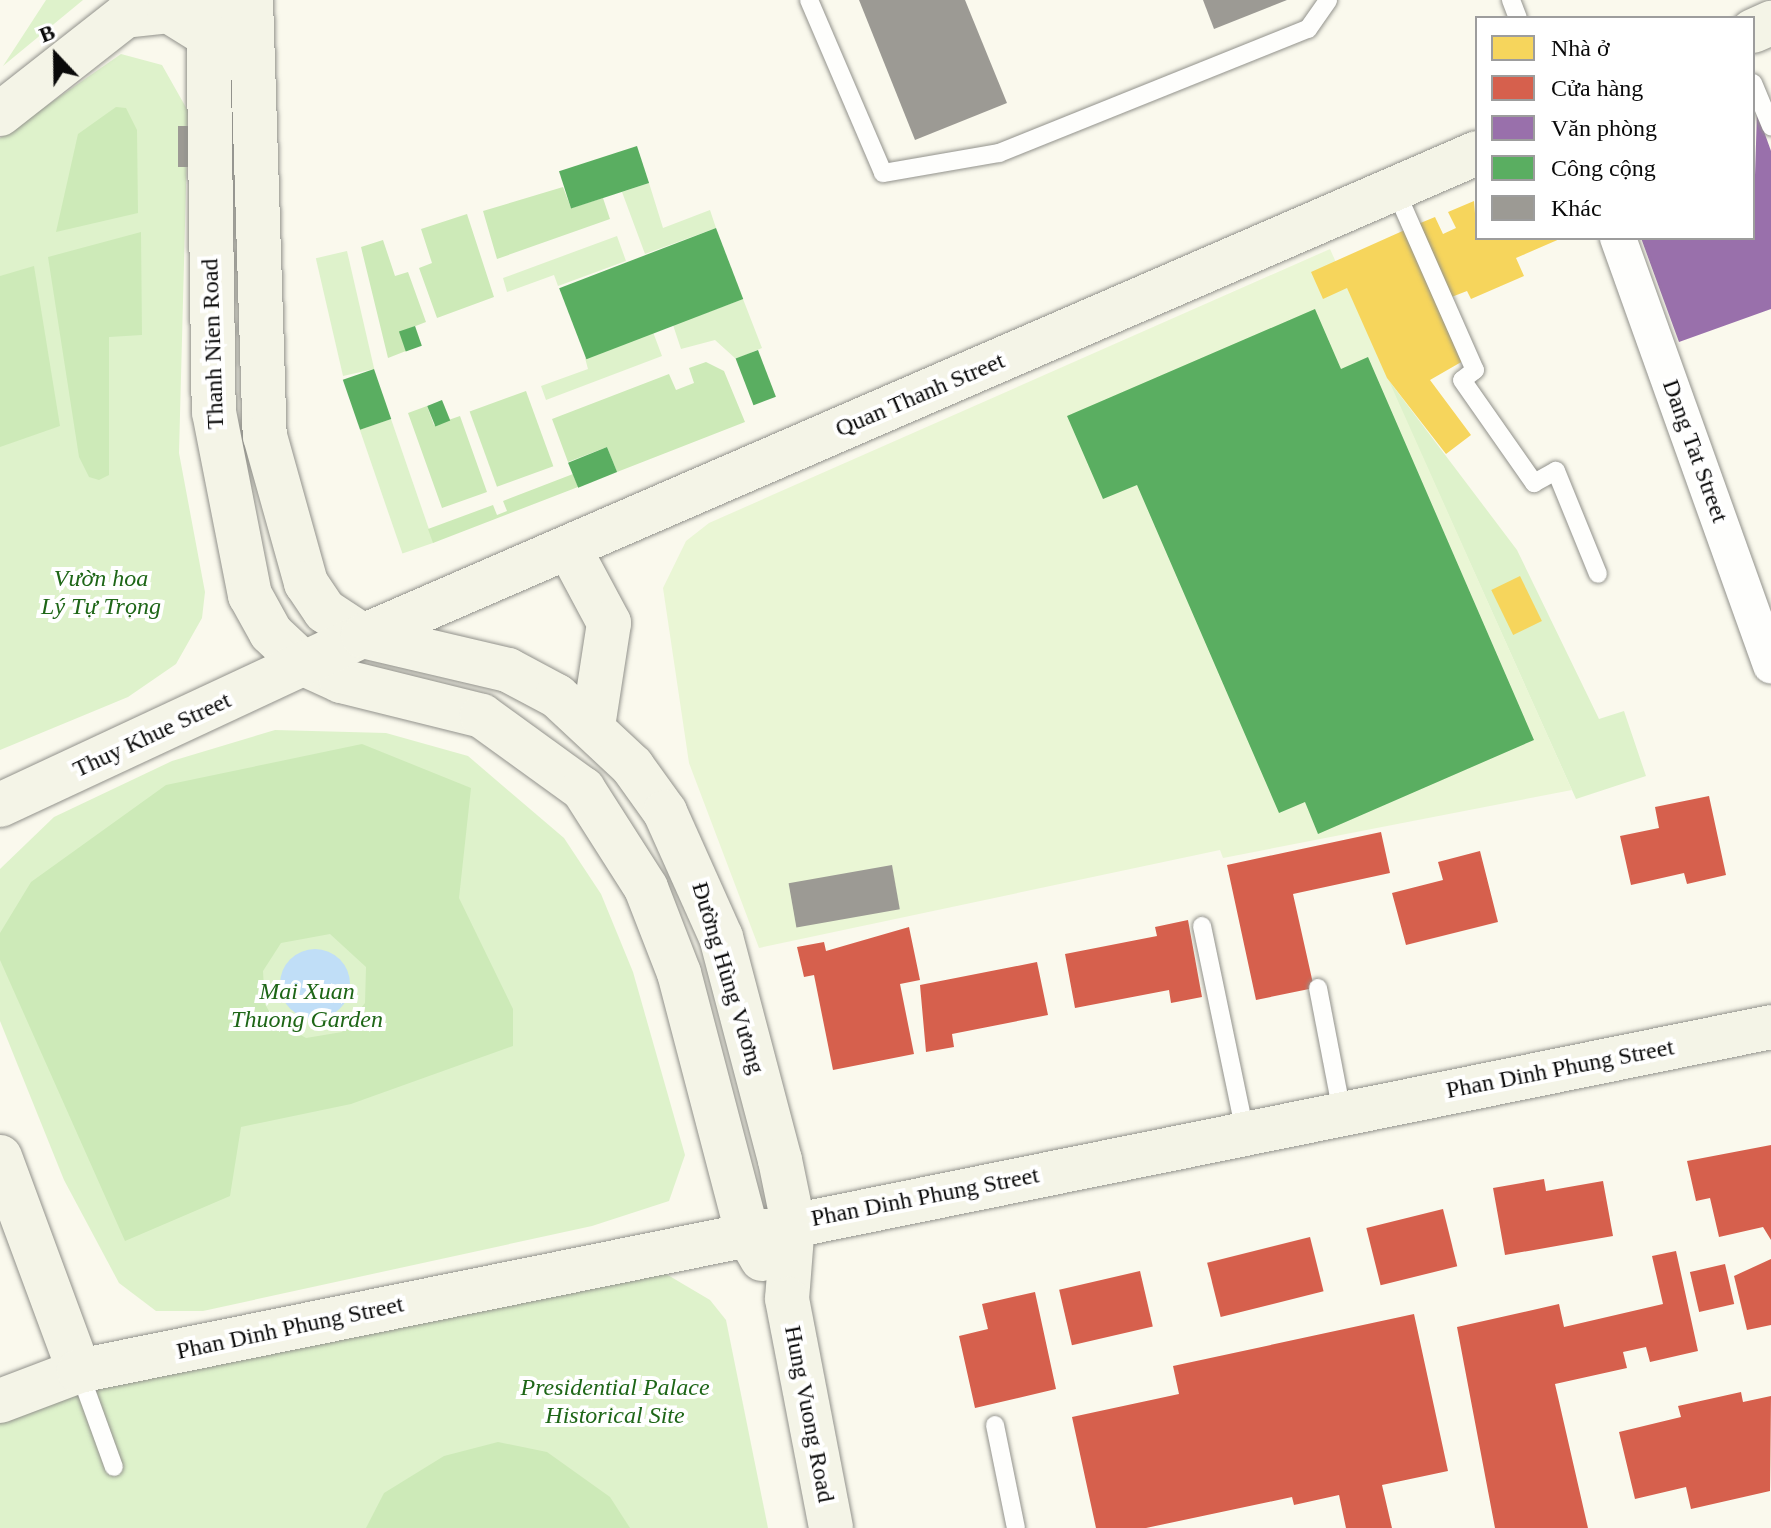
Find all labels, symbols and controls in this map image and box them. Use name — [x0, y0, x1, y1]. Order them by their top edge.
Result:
north arrow — [16, 16, 96, 96]
legend — [1475, 16, 1755, 240]
text: B — [35, 19, 58, 48]
text: Nhà ở — [1551, 35, 1610, 61]
text: Cửa hàng — [1551, 75, 1643, 101]
text: Văn phòng — [1551, 115, 1657, 141]
text: Công cộng — [1551, 155, 1656, 181]
text: Khác — [1551, 195, 1602, 221]
street label: Thanh Nien Road — [196, 258, 230, 430]
street label: Quan Thanh Street — [831, 346, 1009, 444]
street label: Dang Tat Street — [1656, 375, 1734, 527]
park label: Vườn hoa Lý Tự Trọng — [41, 565, 161, 621]
street label: Thuy Khue Street — [69, 686, 235, 784]
street label: Đường Hùng Vương — [685, 878, 771, 1078]
park label: Mai Xuan Thuong Garden — [231, 978, 383, 1034]
street label: Phan Dinh Phung Street — [1444, 1033, 1676, 1105]
street label: Phan Dinh Phung Street — [809, 1161, 1041, 1233]
street label: Phan Dinh Phung Street — [174, 1290, 406, 1366]
street label: Hung Vuong Road — [778, 1323, 840, 1505]
park label: Presidential Palace Historical Site — [520, 1374, 710, 1430]

